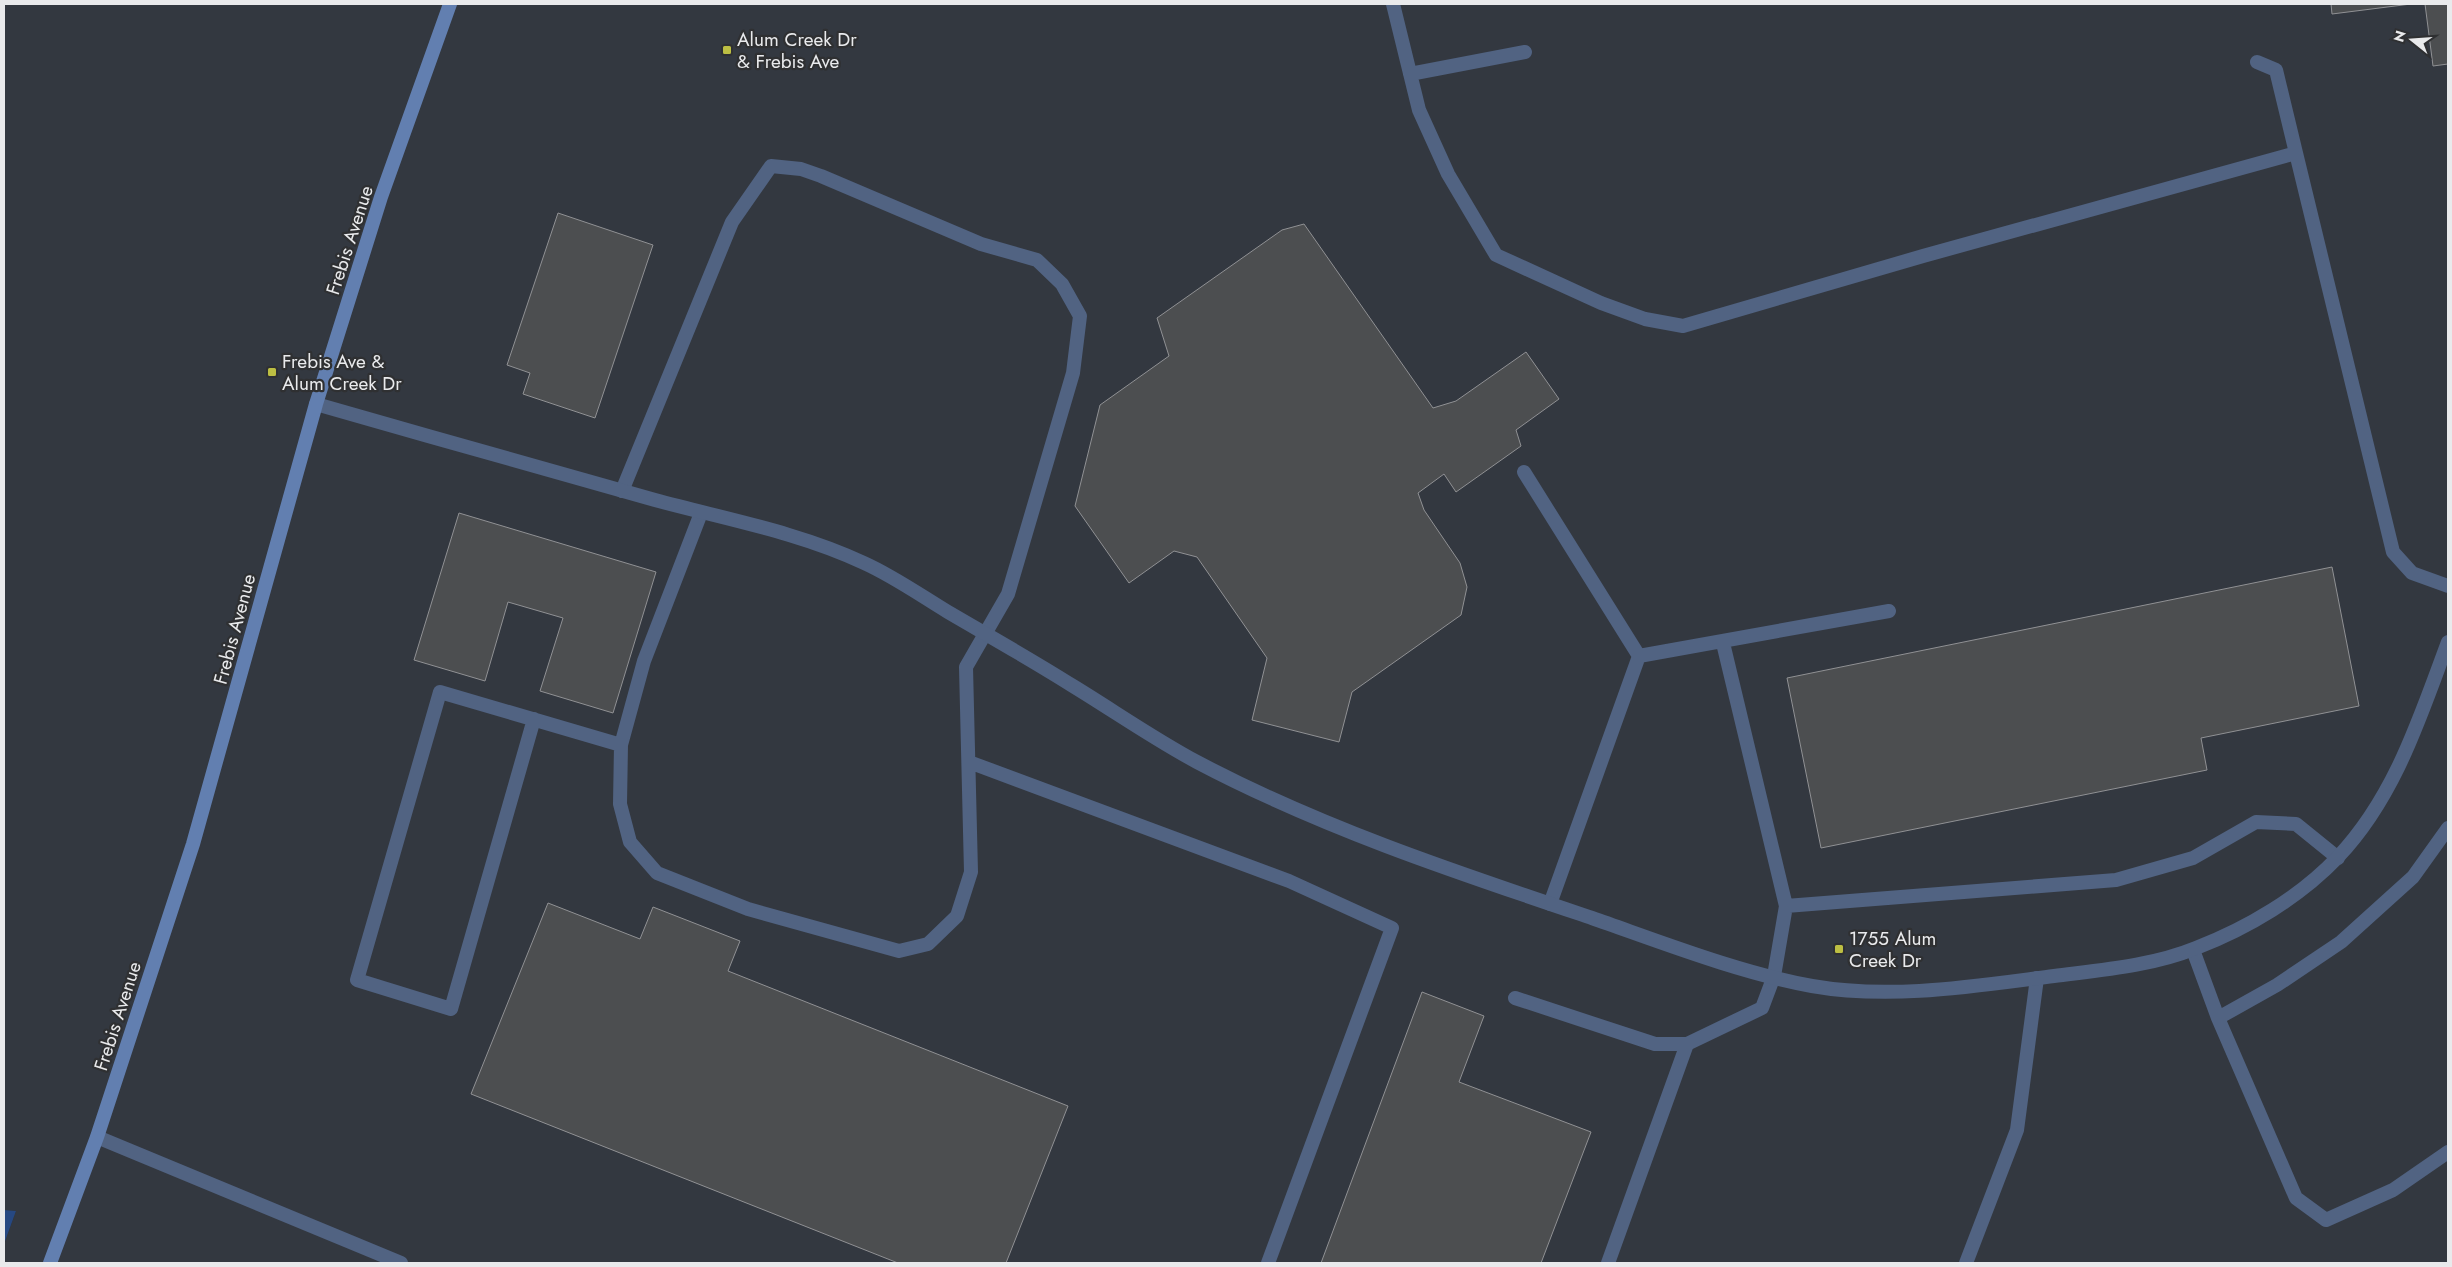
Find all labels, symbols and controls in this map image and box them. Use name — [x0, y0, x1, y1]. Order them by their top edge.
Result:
north arrow — [2387, 15, 2437, 65]
place label: Alum Creek Dr & Frebis Ave — [737, 26, 857, 75]
text: N — [2388, 28, 2411, 44]
marker: Alum Creek Dr & Frebis Ave — [721, 44, 733, 56]
street label: Frebis Avenue — [319, 182, 380, 298]
place label: Frebis Ave & Alum Creek Dr — [282, 348, 402, 397]
marker: Frebis Ave & Alum Creek Dr — [266, 366, 278, 378]
street label: Frebis Avenue — [207, 571, 262, 687]
place label: 1755 Alum Creek Dr — [1849, 925, 1936, 974]
marker: 1755 Alum Creek Dr — [1833, 943, 1845, 955]
street label: Frebis Avenue — [87, 958, 148, 1074]

